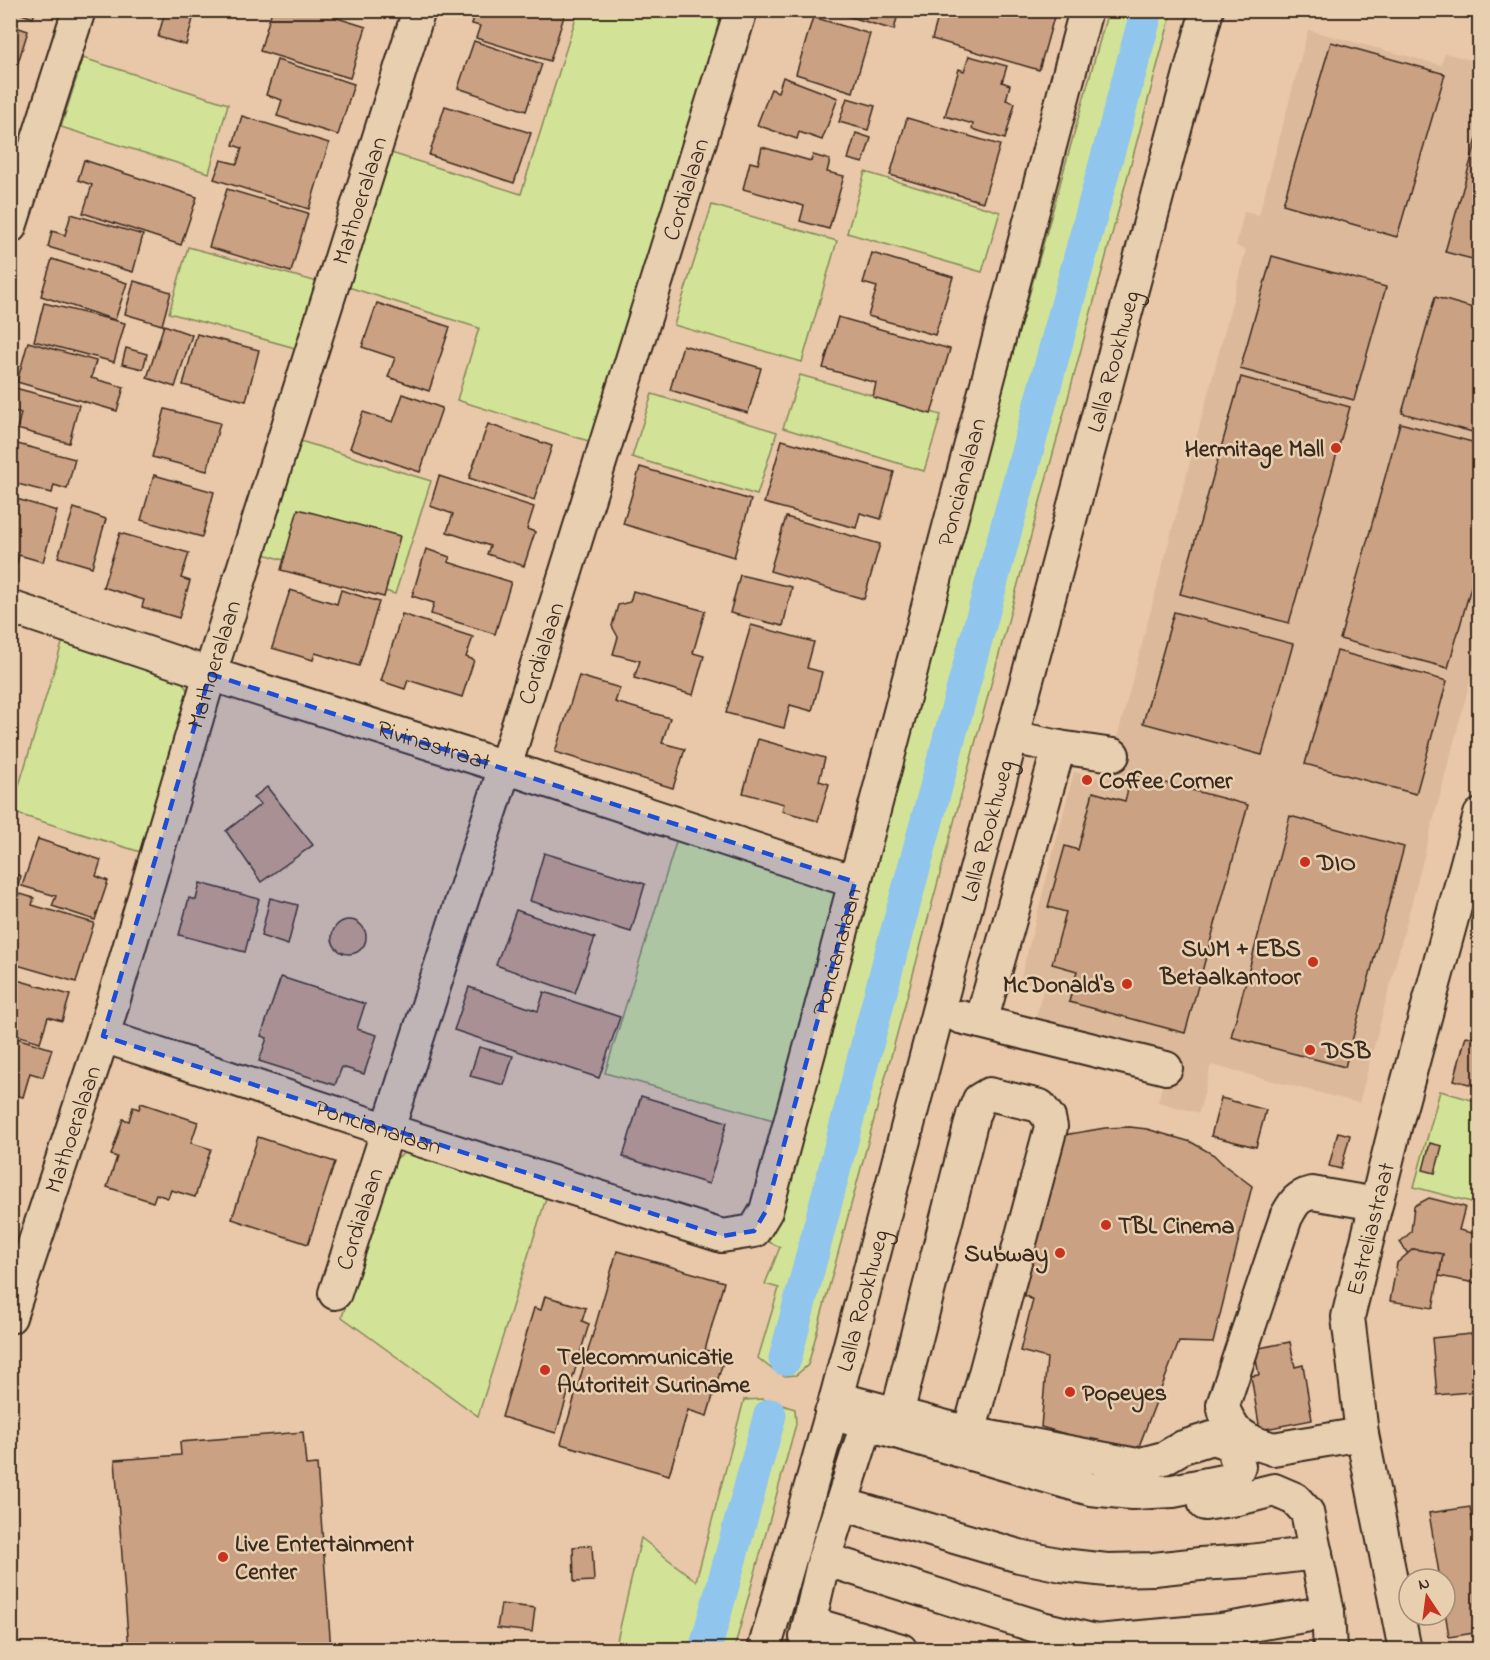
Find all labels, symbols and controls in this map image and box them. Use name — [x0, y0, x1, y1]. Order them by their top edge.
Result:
street label: Mathoeralaan — [325, 133, 398, 270]
street label: Cordialaan — [655, 134, 720, 246]
street label: Lalla Rookhweg — [1079, 287, 1151, 437]
street label: Poncianalaan — [930, 415, 997, 550]
place label: Hermitage Mall — [1185, 433, 1324, 469]
marker: Hermitage Mall — [1329, 441, 1343, 455]
street label: Mathoeralaan — [180, 596, 252, 733]
street label: Cordialaan — [510, 598, 575, 710]
street label: Rivinastraat — [372, 713, 495, 781]
street label: Lalla Rookhweg — [953, 756, 1025, 906]
place label: Coffee Corner — [1099, 765, 1233, 800]
marker: Coffee Corner — [1080, 773, 1094, 787]
place label: DIO — [1316, 847, 1356, 882]
marker: DIO — [1298, 855, 1312, 869]
street label: Poncianalaan — [805, 884, 873, 1020]
place label: SWM + EBS Betaalkantoor — [1159, 933, 1302, 996]
marker: SWM + EBS Betaalkantoor — [1306, 955, 1320, 969]
place label: McDonald's — [1003, 969, 1115, 1004]
marker: McDonald's — [1120, 977, 1134, 991]
place label: DSB — [1321, 1035, 1371, 1070]
marker: DSB — [1303, 1043, 1317, 1057]
street label: Mathoeralaan — [37, 1061, 112, 1198]
street label: Poncianalaan — [310, 1092, 446, 1166]
street label: Estreliastraat — [1339, 1159, 1406, 1300]
street label: Cordialaan — [328, 1164, 394, 1275]
place label: TBL Cinema — [1118, 1210, 1234, 1245]
marker: TBL Cinema — [1099, 1218, 1113, 1232]
street label: Lalla Rookhweg — [829, 1226, 900, 1376]
place label: Subway — [964, 1238, 1048, 1274]
marker: Subway — [1053, 1246, 1067, 1260]
place label: Telecommunicatie Autoriteit Suriname — [557, 1341, 751, 1404]
marker: Telecommunicatie Autoriteit Suriname — [538, 1363, 552, 1377]
place label: Popeyes — [1082, 1377, 1167, 1413]
marker: Popeyes — [1063, 1385, 1077, 1399]
place label: Live Entertainment Center — [235, 1528, 415, 1591]
marker: Live Entertainment Center — [216, 1550, 230, 1564]
north arrow — [1397, 1567, 1457, 1627]
text: N — [1416, 1571, 1432, 1597]

